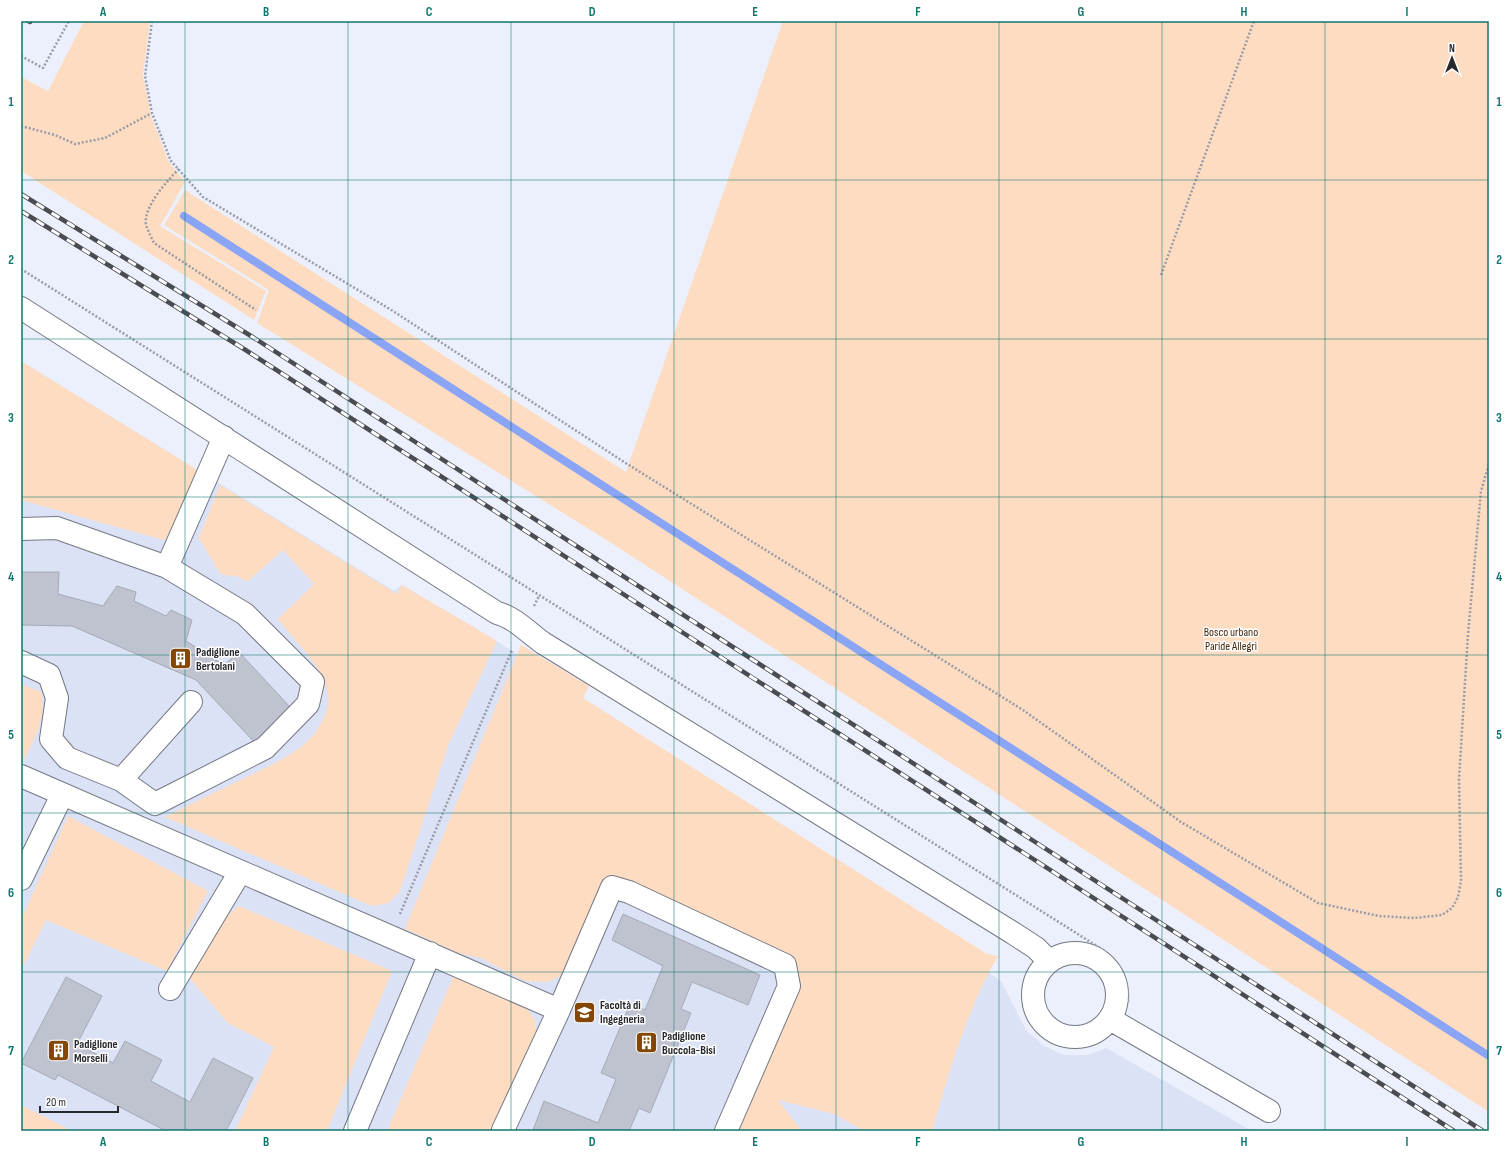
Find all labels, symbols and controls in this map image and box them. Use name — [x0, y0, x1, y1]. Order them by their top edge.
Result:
text: A — [99, 4, 107, 20]
text: B — [263, 4, 269, 20]
text: C — [426, 4, 433, 20]
text: D — [589, 4, 596, 20]
text: E — [752, 4, 758, 20]
text: F — [915, 4, 921, 20]
text: G — [1078, 4, 1085, 20]
text: H — [1241, 4, 1248, 20]
text: I — [1406, 4, 1409, 20]
north arrow — [1432, 38, 1472, 78]
text: N — [1449, 42, 1455, 55]
text: 1 — [8, 94, 14, 110]
text: 1 — [1496, 94, 1502, 110]
text: 2 — [8, 252, 14, 268]
text: 2 — [1496, 252, 1502, 268]
text: 3 — [8, 410, 14, 426]
text: 3 — [1496, 410, 1502, 426]
text: 4 — [8, 569, 14, 585]
text: 4 — [1496, 569, 1502, 585]
park label: Bosco urbano Paride Allegri — [1204, 625, 1258, 654]
place label: Padiglione Bertolani — [196, 645, 240, 674]
building icon: Padiglione Bertolani — [168, 646, 194, 672]
text: 5 — [8, 727, 14, 743]
text: 5 — [1496, 727, 1502, 743]
text: 6 — [8, 885, 14, 901]
text: 6 — [1496, 885, 1502, 901]
place label: Facoltà di Ingegneria — [600, 998, 645, 1027]
school or university icon: Facoltà di Ingegneria — [572, 999, 598, 1025]
place label: Padiglione Buccola-Bisi — [662, 1029, 715, 1058]
building icon: Padiglione Buccola-Bisi — [633, 1030, 659, 1056]
place label: Padiglione Morselli — [74, 1037, 118, 1066]
building icon: Padiglione Morselli — [46, 1038, 72, 1064]
text: 7 — [8, 1043, 14, 1059]
text: 7 — [1496, 1043, 1502, 1059]
scale bar — [40, 1088, 118, 1114]
text: 20 m — [46, 1095, 66, 1110]
text: A — [99, 1134, 107, 1150]
text: B — [263, 1134, 269, 1150]
text: C — [426, 1134, 433, 1150]
text: D — [589, 1134, 596, 1150]
text: E — [752, 1134, 758, 1150]
text: F — [915, 1134, 921, 1150]
text: G — [1078, 1134, 1085, 1150]
text: H — [1241, 1134, 1248, 1150]
text: I — [1406, 1134, 1409, 1150]

